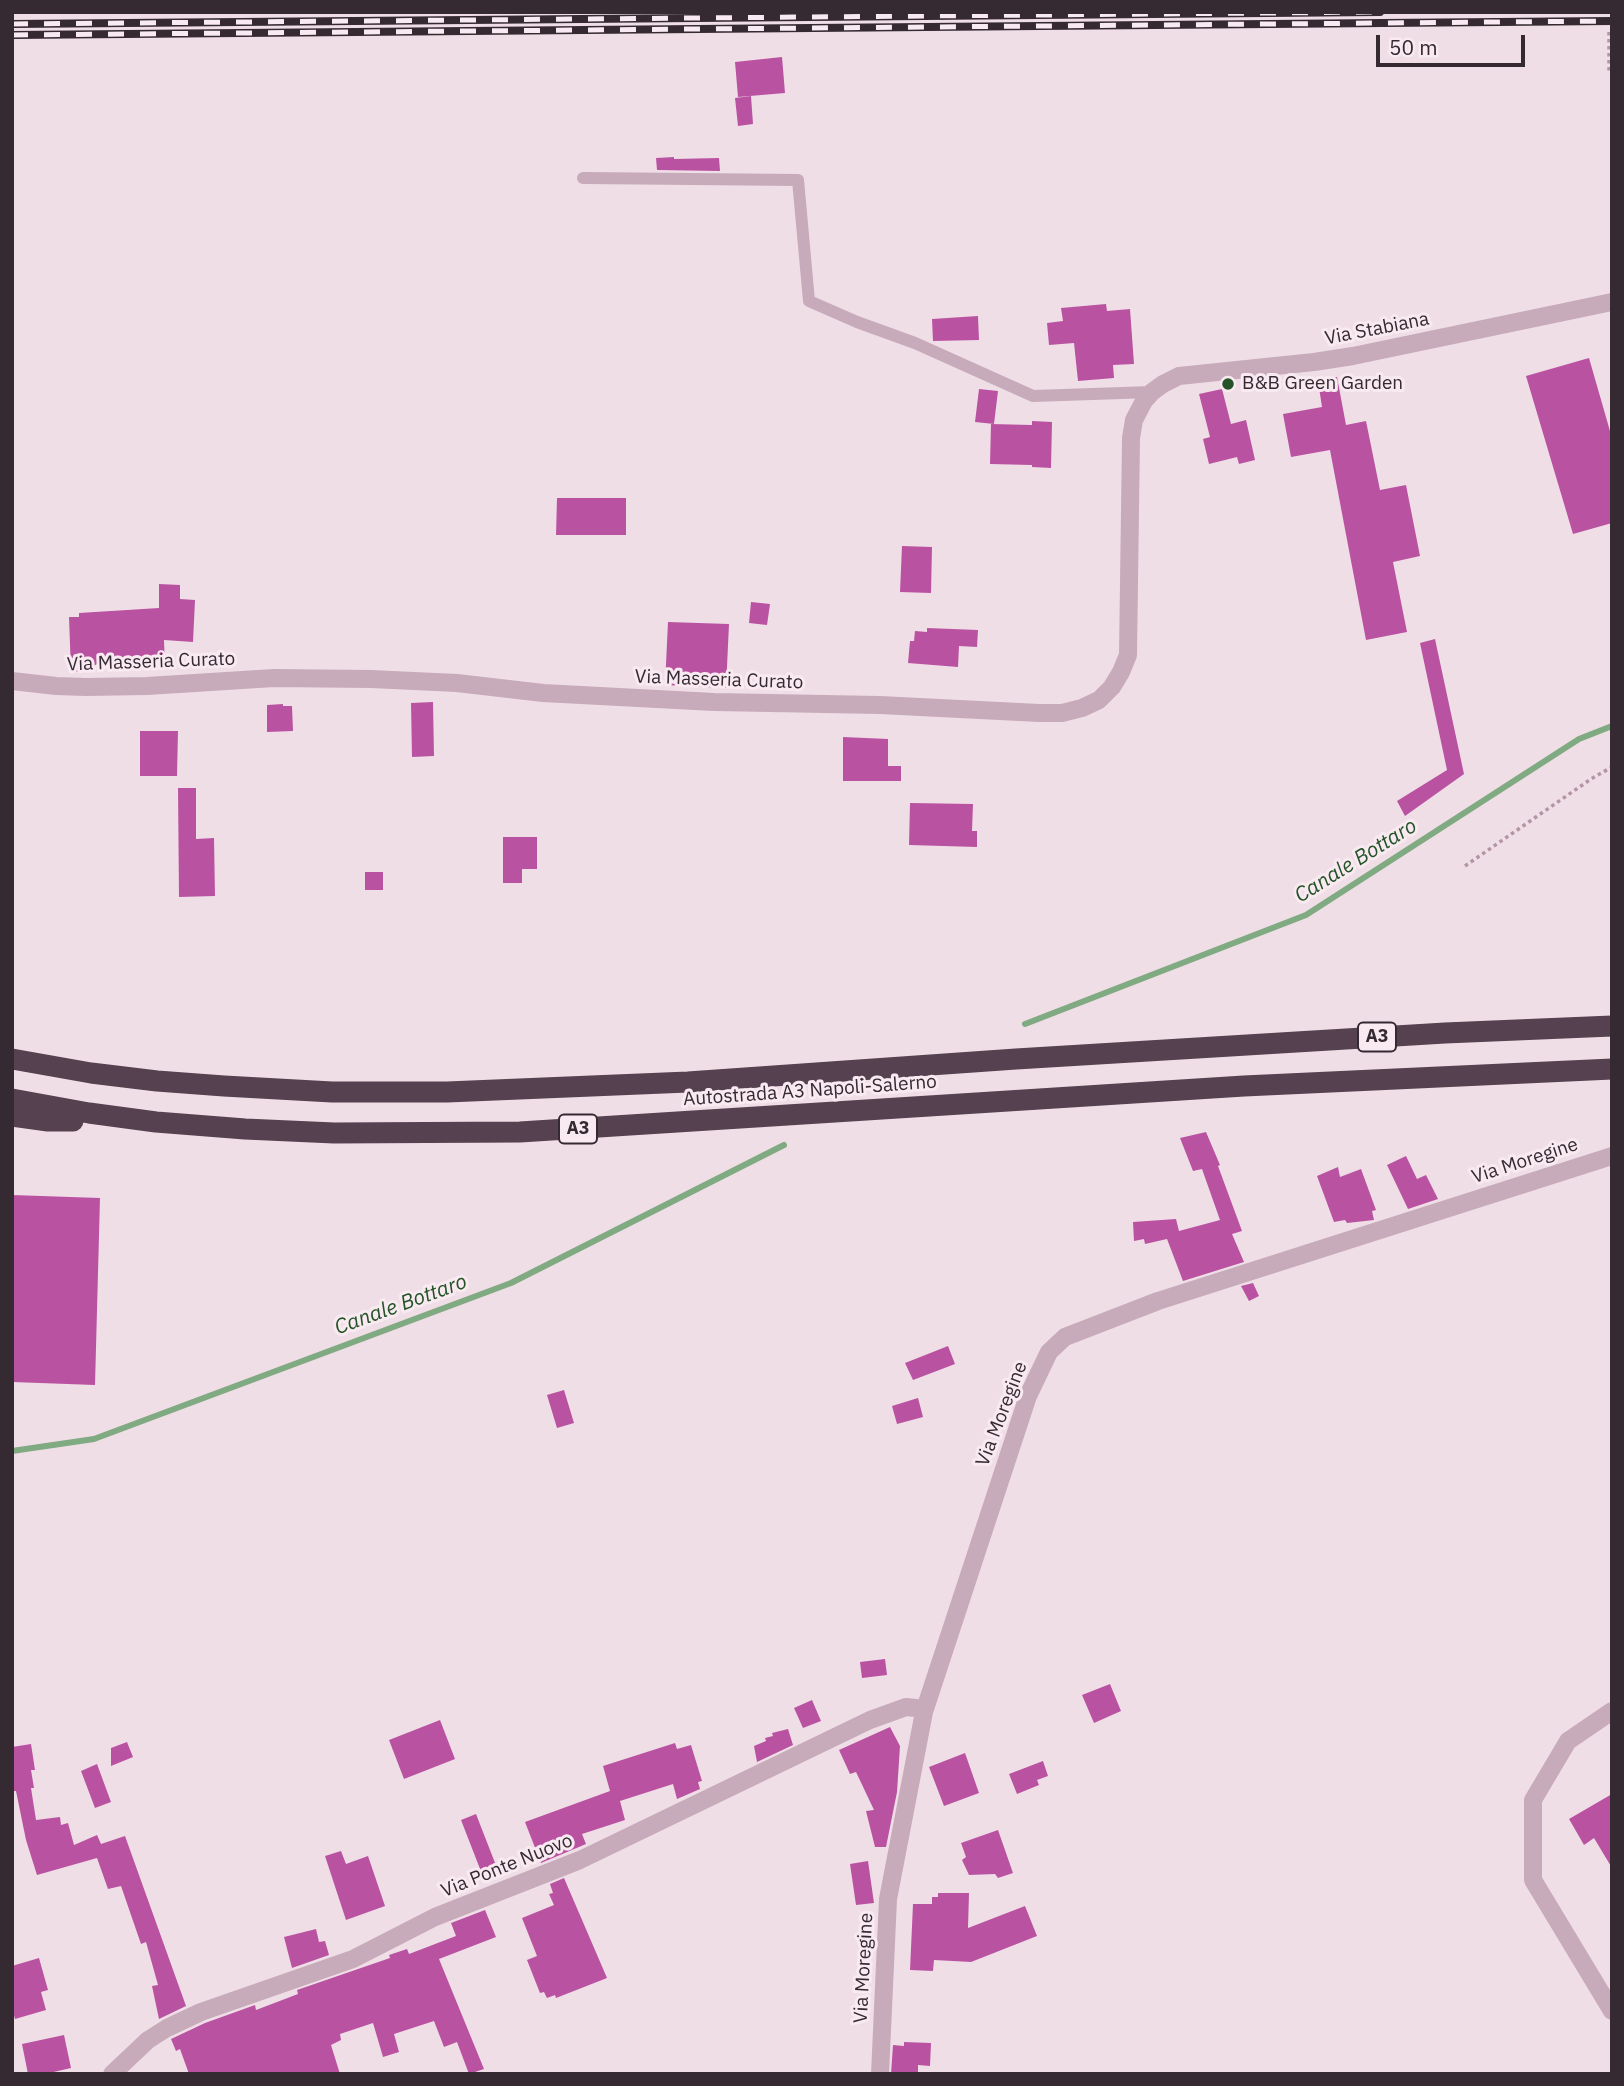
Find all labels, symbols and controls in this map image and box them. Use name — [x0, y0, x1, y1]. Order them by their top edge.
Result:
scale bar — [1379, 21, 1528, 65]
text: 50 m — [1389, 33, 1438, 61]
street label: Via Stabiana — [1323, 308, 1431, 350]
place label: B&B Green Garden — [1242, 373, 1403, 395]
marker: B&B Green Garden — [1220, 376, 1236, 392]
street label: Via Masseria Curato — [66, 648, 236, 676]
street label: Via Masseria Curato — [634, 666, 804, 694]
water label: Canale Bottaro — [1290, 813, 1422, 909]
road number: A3 — [1358, 1022, 1396, 1052]
street label: Autostrada A3 Napoli-Salerno — [682, 1071, 938, 1111]
road number: A3 — [559, 1114, 597, 1144]
street label: Via Moregine — [1469, 1133, 1581, 1189]
water label: Canale Bottaro — [331, 1269, 471, 1341]
street label: Via Moregine — [972, 1358, 1032, 1470]
street label: Via Ponte Nuovo — [438, 1829, 576, 1903]
street label: Via Moregine — [850, 1912, 878, 2024]

